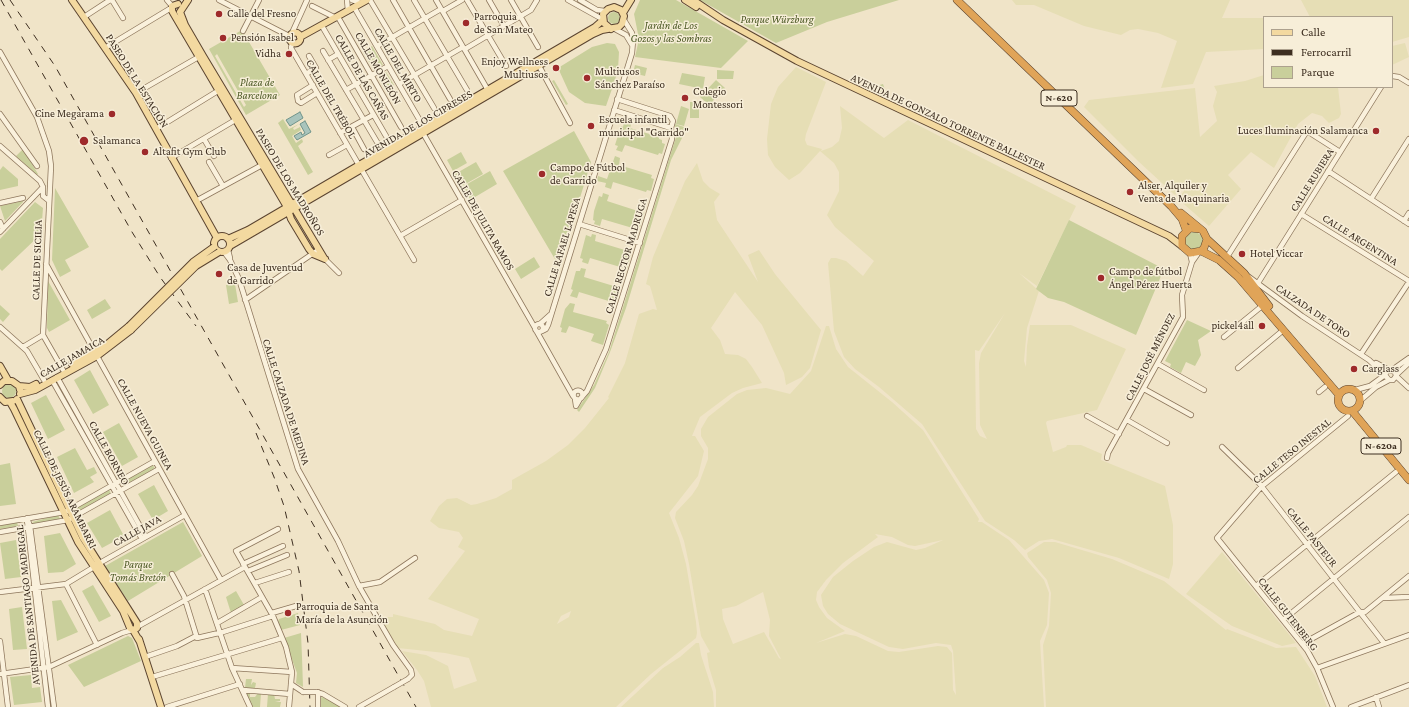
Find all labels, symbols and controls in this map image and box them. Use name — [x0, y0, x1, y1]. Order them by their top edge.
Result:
place label: Calle del Fresno — [227, 7, 296, 21]
marker: Calle del Fresno — [214, 9, 224, 19]
place label: Parroquia de San Mateo — [474, 10, 533, 36]
park label: Parque Würzburg — [740, 13, 814, 27]
legend — [1263, 16, 1393, 88]
marker: Parroquia de San Mateo — [461, 18, 471, 28]
park label: Jardín de Los Gozos y las Sombras — [631, 19, 711, 45]
street label: CALLE DEL MIRTO — [371, 25, 425, 105]
text: Calle — [1301, 25, 1325, 39]
street label: CALLE MONLEÓN — [352, 29, 404, 107]
place label: Pensión Isabel — [231, 31, 294, 45]
street label: PASEO DE LA ESTACIÓN — [103, 32, 171, 130]
street label: CALLE DE LAS CAÑAS — [332, 32, 392, 122]
marker: Pensión Isabel — [218, 33, 228, 43]
text: Ferrocarril — [1301, 45, 1352, 59]
place label: Vidha — [255, 47, 281, 61]
marker: Vidha — [284, 49, 294, 59]
place label: Enjoy Wellness Multiusos — [481, 55, 548, 81]
street label: CALLE DEL TRÉBOL — [303, 57, 359, 141]
marker: Enjoy Wellness Multiusos — [551, 63, 561, 73]
place label: Multiusos Sánchez Paraíso — [595, 65, 665, 91]
text: Parque — [1301, 65, 1334, 79]
street label: AVENIDA DE GONZALO TORRENTE BALLESTER — [849, 71, 1047, 173]
marker: Multiusos Sánchez Paraíso — [582, 73, 592, 83]
park label: Plaza de Barcelona — [236, 76, 278, 102]
place label: Colegio Montessori — [693, 85, 743, 111]
street label: AVENIDA DE LOS CIPRESES — [361, 87, 475, 161]
road number: N-620 — [1041, 90, 1077, 106]
marker: Colegio Montessori — [680, 93, 690, 103]
place label: Cine Megarama — [35, 107, 104, 121]
marker: Cine Megarama — [107, 109, 117, 119]
place label: Escuela infantil municipal "Garrido" — [599, 113, 689, 139]
marker: Escuela infantil municipal "Garrido" — [586, 121, 596, 131]
place label: Luces Iluminación Salamanca — [1238, 124, 1368, 138]
street label: PASEO DE LOS MADROÑOS — [253, 126, 327, 238]
marker: Luces Iluminación Salamanca — [1371, 126, 1381, 136]
place label: Salamanca — [93, 134, 141, 148]
marker: Salamanca — [78, 135, 90, 147]
place label: Altafit Gym Club — [153, 145, 226, 159]
street label: CALLE RUBIERA — [1287, 146, 1337, 214]
marker: Altafit Gym Club — [140, 147, 150, 157]
place label: Campo de Fútbol de Garrido — [550, 161, 625, 187]
street label: CALLE DE JULITA RAMOS — [449, 167, 517, 273]
marker: Campo de Fútbol de Garrido — [537, 169, 547, 179]
place label: Alser, Alquiler y Venta de Maquinaria — [1138, 179, 1229, 205]
marker: Alser, Alquiler y Venta de Maquinaria — [1125, 187, 1135, 197]
street label: CALLE RAFAEL LAPESA — [541, 196, 583, 298]
street label: CALLE RECTOR MADRUGA — [602, 196, 650, 316]
street label: CALLE ARGENTINA — [1320, 211, 1400, 269]
street label: CALLE DE SICILIA — [29, 220, 45, 300]
place label: Hotel Viccar — [1250, 247, 1303, 261]
marker: Hotel Viccar — [1237, 249, 1247, 259]
place label: Casa de Juventud de Garrido — [227, 261, 303, 287]
place label: Campo de fútbol Ángel Pérez Huerta — [1109, 265, 1192, 291]
marker: Casa de Juventud de Garrido — [214, 269, 224, 279]
marker: Campo de fútbol Ángel Pérez Huerta — [1096, 273, 1106, 283]
street label: CALZADA DE TORO — [1273, 281, 1353, 341]
street label: CALLE JOSÉ MÉNDEZ — [1122, 311, 1178, 403]
place label: pickel4all — [1211, 319, 1254, 333]
marker: pickel4all — [1257, 321, 1267, 331]
street label: CALLE JAMAICA — [37, 333, 107, 381]
street label: CALLE CALZADA DE MEDINA — [259, 337, 313, 467]
place label: Carglass — [1362, 362, 1399, 376]
marker: Carglass — [1349, 364, 1359, 374]
street label: CALLE NUEVA GUINEA — [114, 376, 176, 472]
street label: CALLE TESO INESTAL — [1250, 415, 1334, 487]
street label: CALLE BORNEO — [86, 418, 132, 488]
street label: CALLE DE JESÚS ARAMBARRI — [30, 427, 100, 551]
road number: N-620a — [1361, 438, 1401, 454]
street label: CALLE PASTEUR — [1284, 504, 1340, 570]
street label: CALLE JAVA — [111, 512, 163, 550]
street label: AVENIDA DE SANTIAGO MADRIGAL — [13, 524, 43, 686]
park label: Parque Tomás Bretón — [110, 558, 166, 584]
street label: CALLE GUTENBERG — [1255, 575, 1321, 653]
place label: Parroquia de Santa María de la Asunción — [296, 600, 388, 626]
marker: Parroquia de Santa María de la Asunción — [283, 608, 293, 618]

